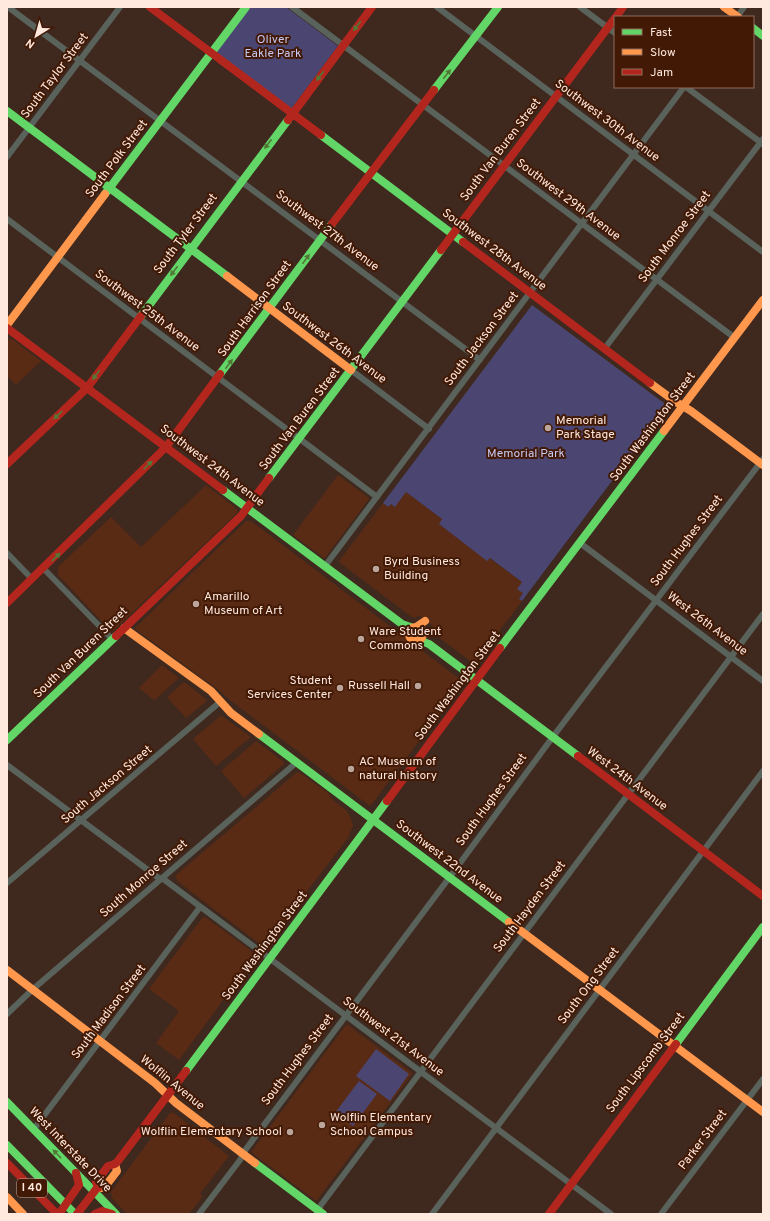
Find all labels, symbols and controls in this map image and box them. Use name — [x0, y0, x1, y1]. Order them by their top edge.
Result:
north arrow — [16, 16, 56, 56]
legend — [614, 16, 754, 88]
one-way arrow — [353, 20, 362, 31]
text: Fast — [650, 25, 672, 41]
street label: South Taylor Street — [18, 30, 92, 122]
park label: Oliver Eakle Park — [244, 32, 302, 62]
text: N — [23, 35, 38, 51]
text: Slow — [650, 45, 676, 61]
text: Jam — [650, 65, 673, 81]
one-way arrow — [442, 69, 450, 79]
one-way arrow — [315, 70, 324, 81]
street label: Southwest 30th Avenue — [551, 76, 663, 166]
street label: South Van Buren Street — [457, 95, 545, 205]
street label: South Polk Street — [82, 117, 152, 201]
one-way arrow — [265, 139, 273, 149]
street label: Southwest 29th Avenue — [512, 155, 624, 245]
street label: Southwest 27th Avenue — [272, 187, 382, 275]
street label: South Monroe Street — [635, 188, 715, 286]
street label: South Tyler Street — [150, 190, 222, 278]
street label: Southwest 28th Avenue — [438, 205, 550, 295]
one-way arrow — [302, 254, 310, 265]
street label: South Harrison Street — [214, 257, 296, 361]
one-way arrow — [170, 265, 178, 276]
street label: Southwest 25th Avenue — [91, 266, 203, 356]
street label: South Jackson Street — [441, 289, 523, 389]
street label: Southwest 26th Avenue — [278, 298, 390, 388]
one-way arrow — [225, 359, 233, 369]
street label: South Van Buren Street — [256, 364, 344, 474]
one-way arrow — [92, 369, 100, 380]
street label: South Washington Street — [607, 369, 699, 485]
one-way arrow — [53, 410, 63, 419]
place label: Memorial Park Stage — [556, 413, 615, 443]
street label: Southwest 24th Avenue — [156, 421, 268, 511]
marker: Memorial Park Stage — [543, 423, 553, 433]
park label: Memorial Park — [487, 446, 565, 462]
one-way arrow — [143, 460, 153, 470]
street label: South Hughes Street — [647, 492, 727, 590]
one-way arrow — [51, 552, 61, 561]
place label: Byrd Business Building — [384, 554, 460, 584]
marker: Byrd Business Building — [371, 564, 381, 574]
street label: West 26th Avenue — [663, 588, 751, 660]
place label: Amarillo Museum of Art — [204, 589, 283, 619]
marker: Amarillo Museum of Art — [191, 599, 201, 609]
street label: South Van Buren Street — [30, 604, 132, 702]
place label: Ware Student Commons — [369, 624, 441, 654]
street label: South Washington Street — [412, 628, 504, 744]
marker: Ware Student Commons — [356, 634, 366, 644]
place label: Student Services Center — [247, 673, 332, 703]
place label: Russell Hall — [348, 678, 410, 694]
marker: Russell Hall — [413, 681, 423, 691]
marker: Student Services Center — [335, 683, 345, 693]
street label: South Jackson Street — [58, 742, 156, 828]
street label: West 24th Avenue — [583, 743, 671, 815]
street label: South Hughes Street — [453, 750, 531, 850]
place label: AC Museum of natural history — [359, 754, 437, 784]
marker: AC Museum of natural history — [346, 764, 356, 774]
street label: Southwest 22nd Avenue — [392, 817, 506, 907]
street label: South Monroe Street — [97, 837, 191, 921]
street label: South Hayden Street — [490, 858, 570, 956]
street label: South Washington Street — [219, 888, 311, 1004]
street label: South Ong Street — [555, 944, 623, 1028]
street label: South Madison Street — [68, 961, 150, 1063]
street label: Southwest 21st Avenue — [339, 994, 447, 1080]
street label: South Lipscomb Street — [603, 1010, 689, 1116]
street label: South Hughes Street — [258, 1011, 338, 1109]
street label: Wolflin Avenue — [136, 1052, 208, 1114]
street label: West Interstate Drive — [25, 1104, 115, 1196]
street label: Parker Street — [675, 1107, 731, 1173]
place label: Wolflin Elementary School Campus — [330, 1110, 432, 1140]
marker: Wolflin Elementary School Campus — [317, 1120, 327, 1130]
place label: Wolflin Elementary School — [141, 1124, 282, 1140]
marker: Wolflin Elementary School — [285, 1127, 295, 1137]
one-way arrow — [52, 1149, 62, 1159]
road number: I 40 — [17, 1179, 47, 1197]

